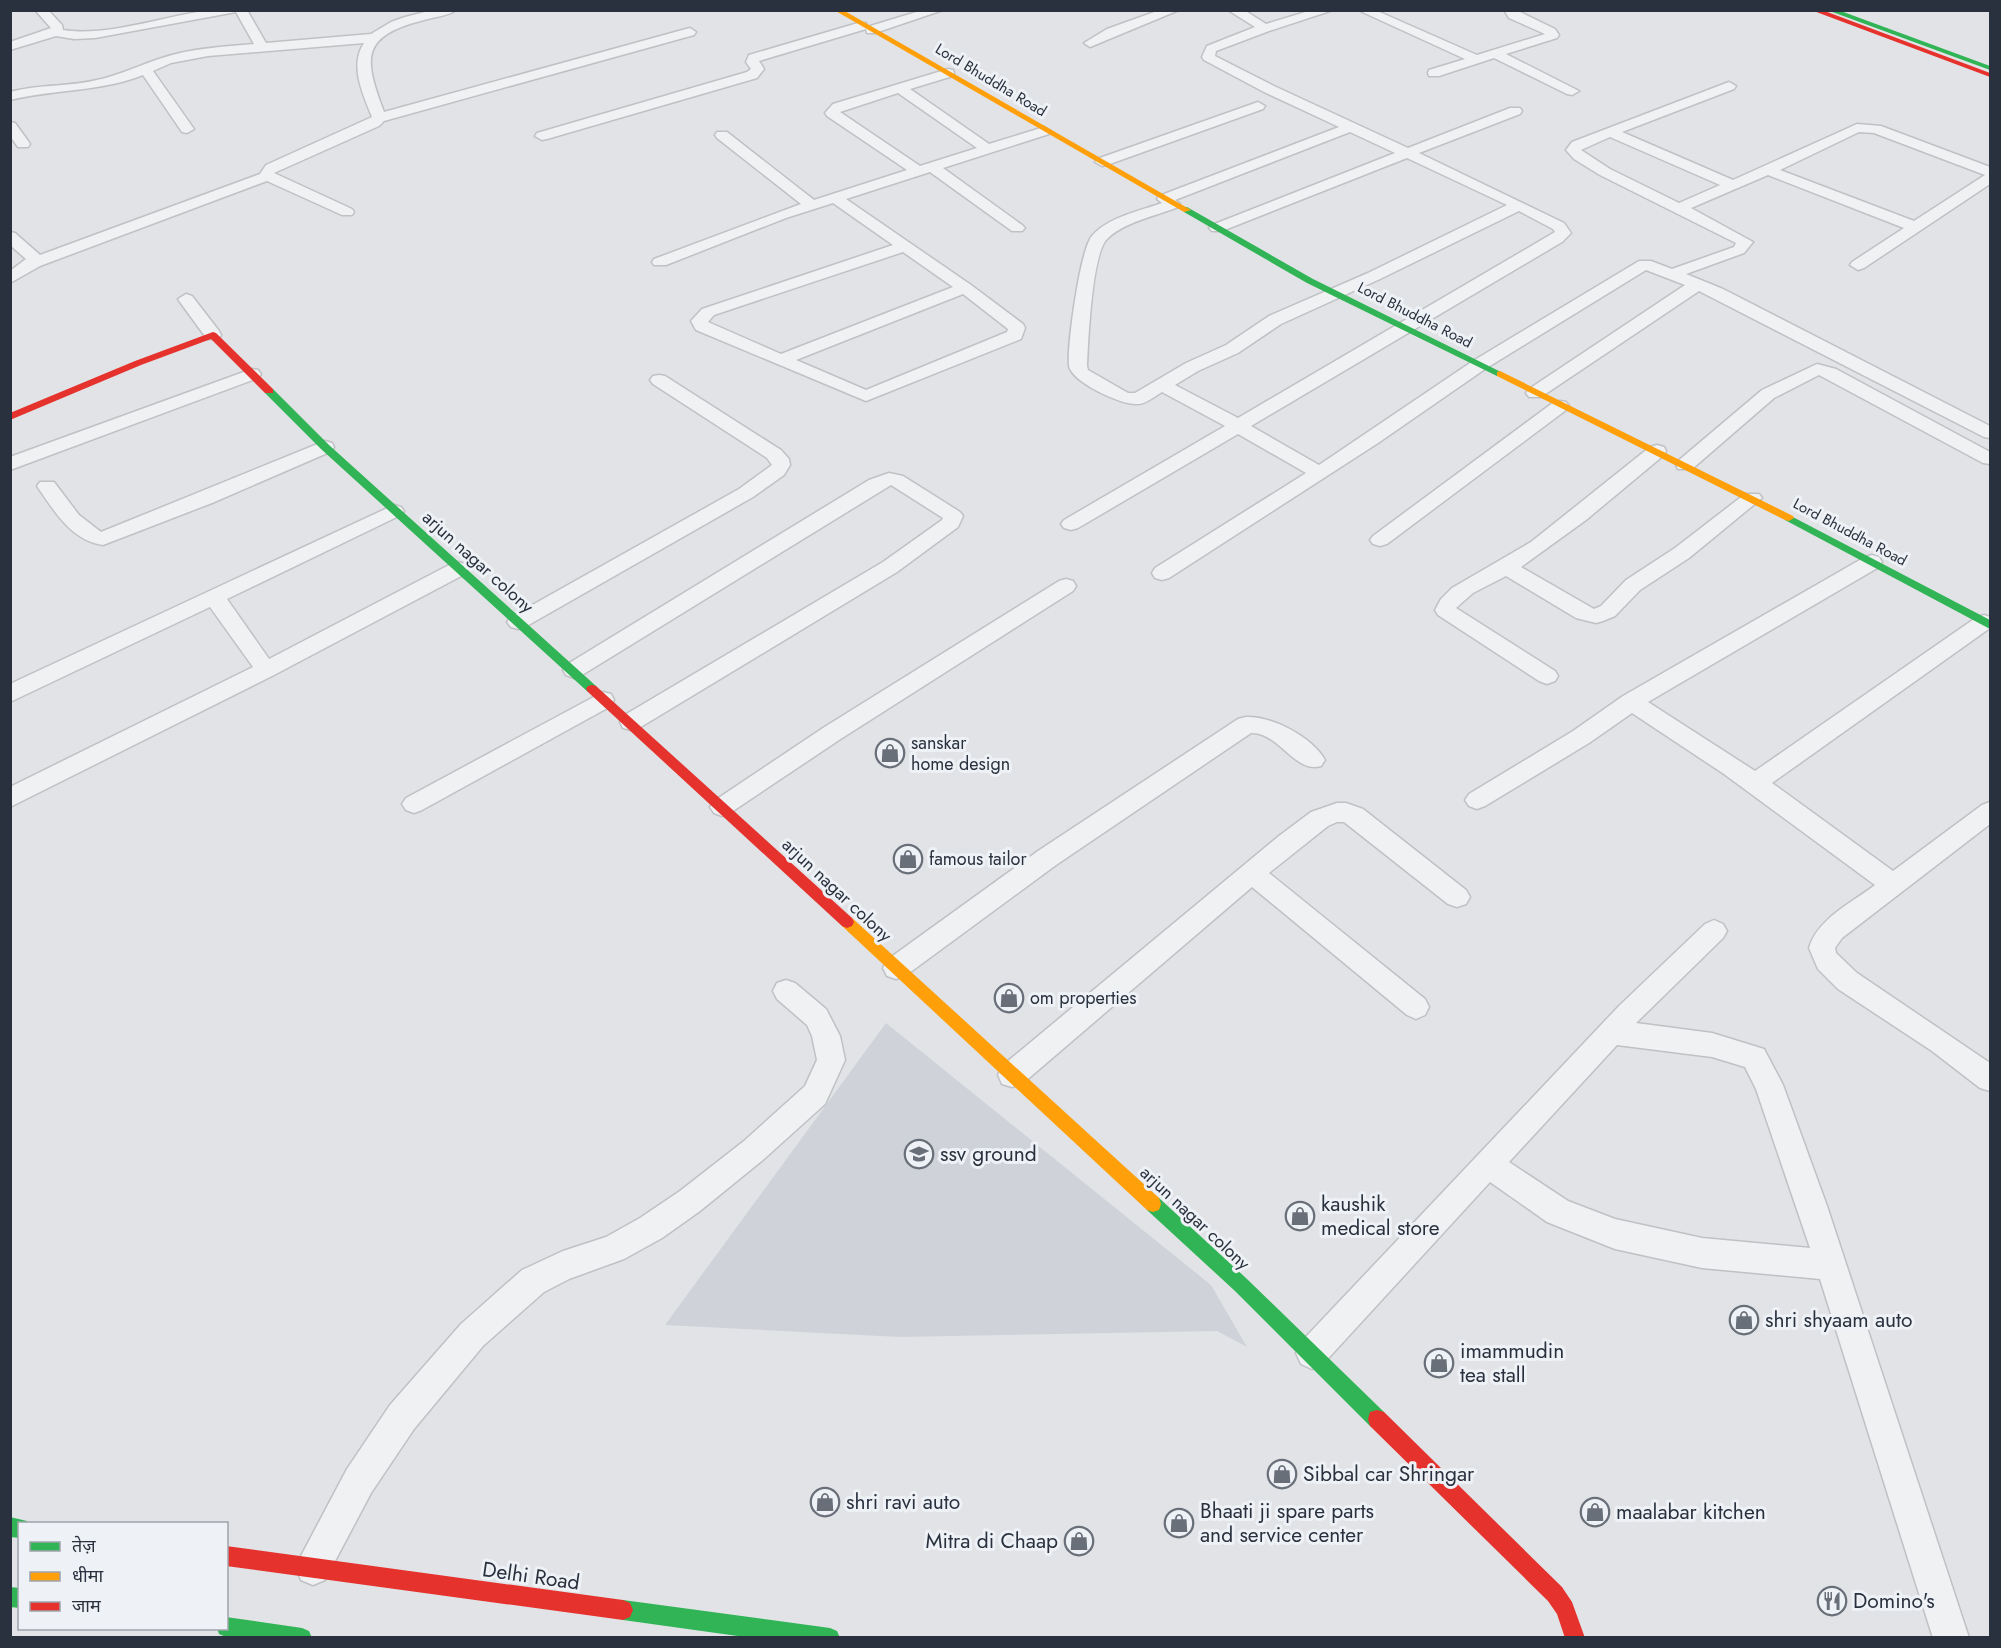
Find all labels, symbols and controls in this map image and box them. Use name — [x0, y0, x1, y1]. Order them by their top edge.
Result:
street label: Lord Bhuddha Road — [931, 38, 1051, 122]
street label: Lord Bhuddha Road — [1354, 277, 1476, 353]
street label: Lord Bhuddha Road — [1789, 493, 1911, 571]
street label: arjun nagar colony — [417, 505, 539, 619]
place label: sanskar home design — [911, 730, 1010, 777]
shop icon: sanskar home design — [874, 737, 906, 769]
street label: arjun nagar colony — [776, 832, 898, 948]
shop icon: famous tailor — [892, 843, 924, 875]
place label: famous tailor — [929, 846, 1027, 872]
shop icon: om properties — [993, 982, 1025, 1014]
place label: om properties — [1030, 985, 1137, 1011]
school or university icon: ssv ground — [903, 1138, 935, 1170]
place label: ssv ground — [940, 1139, 1037, 1169]
street label: arjun nagar colony — [1134, 1160, 1256, 1276]
place label: kaushik medical store — [1321, 1189, 1440, 1243]
shop icon: kaushik medical store — [1284, 1200, 1316, 1232]
shop icon: shri shyaam auto — [1728, 1304, 1760, 1336]
place label: shri shyaam auto — [1765, 1305, 1913, 1335]
place label: imammudin tea stall — [1460, 1336, 1564, 1390]
shop icon: imammudin tea stall — [1423, 1347, 1455, 1379]
shop icon: Sibbal car Shringar — [1266, 1458, 1298, 1490]
place label: Sibbal car Shringar — [1303, 1459, 1475, 1489]
shop icon: shri ravi auto — [809, 1486, 841, 1518]
place label: shri ravi auto — [846, 1487, 960, 1517]
place label: Bhaati ji spare parts and service center — [1200, 1496, 1374, 1550]
shop icon: maalabar kitchen — [1579, 1496, 1611, 1528]
place label: maalabar kitchen — [1616, 1497, 1766, 1527]
shop icon: Bhaati ji spare parts and service center — [1163, 1507, 1195, 1539]
legend — [18, 1522, 228, 1630]
shop icon: Mitra di Chaap — [1063, 1525, 1095, 1557]
place label: Mitra di Chaap — [926, 1526, 1058, 1556]
text: तेज़ — [72, 1533, 96, 1559]
street label: Delhi Road — [480, 1554, 582, 1598]
text: धीमा — [72, 1563, 103, 1589]
restaurant icon: Domino's — [1816, 1585, 1848, 1617]
place label: Domino's — [1853, 1586, 1935, 1616]
text: जाम — [72, 1593, 102, 1619]

